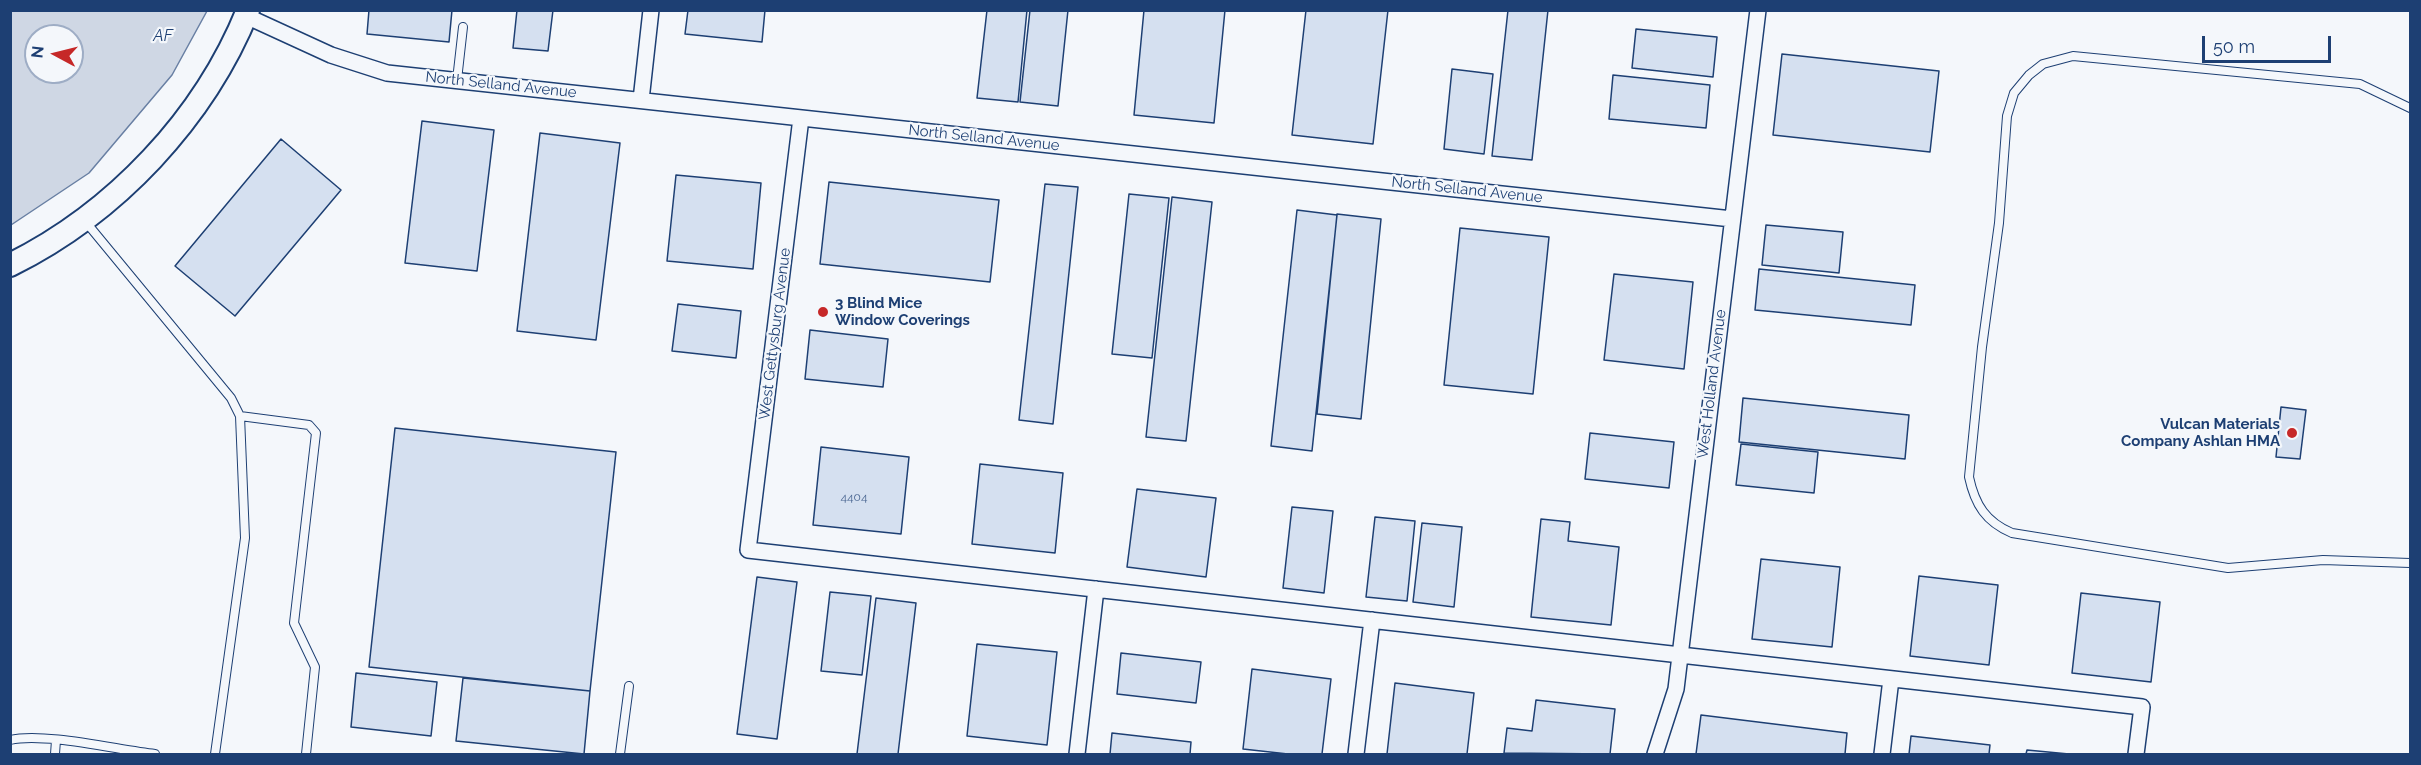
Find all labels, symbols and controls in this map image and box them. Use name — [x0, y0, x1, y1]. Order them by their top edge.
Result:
north arrow — [24, 24, 84, 84]
scale bar — [2205, 24, 2334, 62]
water label: AF — [153, 26, 173, 46]
text: 50 m — [2213, 36, 2255, 57]
text: N — [27, 45, 48, 59]
street label: North Selland Avenue — [424, 68, 578, 102]
street label: North Selland Avenue — [907, 121, 1061, 155]
street label: North Selland Avenue — [1390, 173, 1544, 207]
street label: West Gettysburg Avenue — [756, 247, 794, 421]
place label: 3 Blind Mice Window Coverings — [835, 294, 970, 329]
marker: 3 Blind Mice Window Coverings — [816, 305, 830, 319]
street label: West Holland Avenue — [1694, 308, 1730, 460]
place label: Vulcan Materials Company Ashlan HMA — [2121, 415, 2280, 450]
marker: Vulcan Materials Company Ashlan HMA — [2285, 426, 2299, 440]
house number: 4404 — [841, 490, 867, 504]

